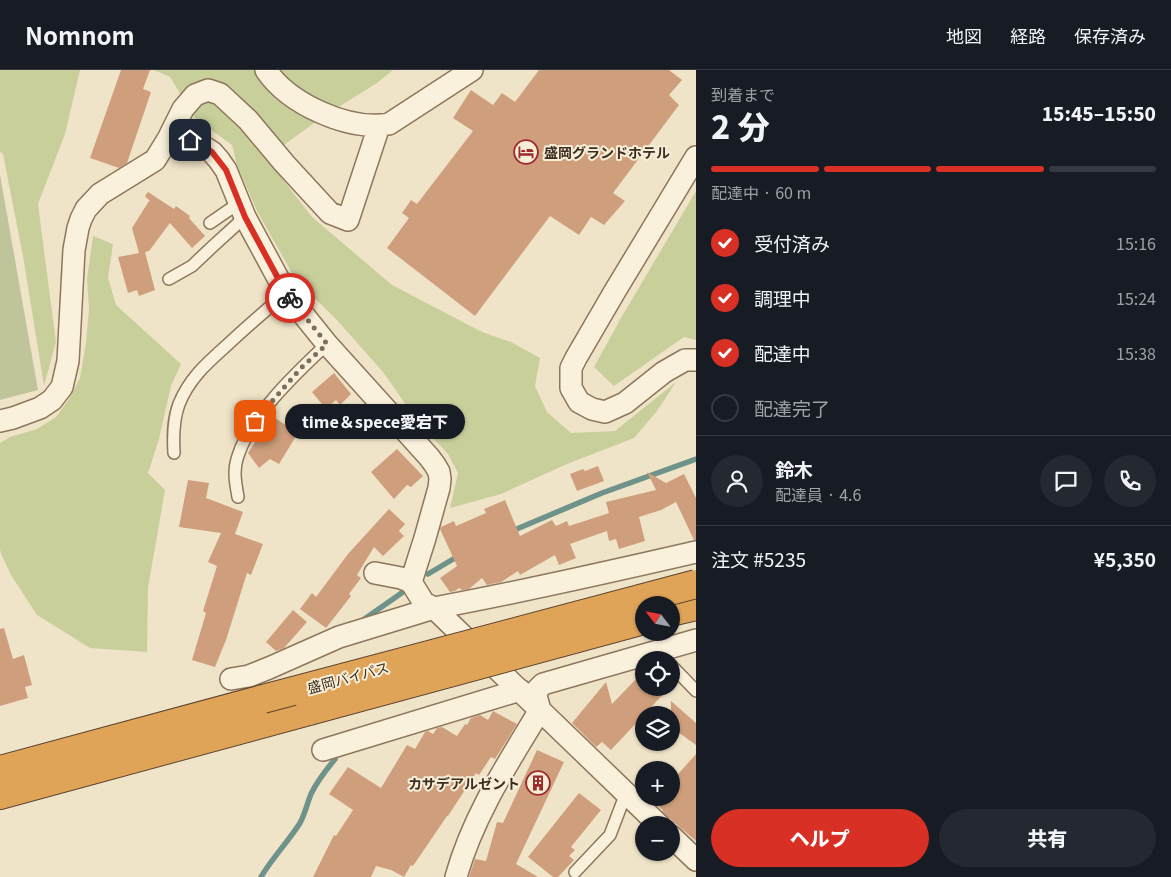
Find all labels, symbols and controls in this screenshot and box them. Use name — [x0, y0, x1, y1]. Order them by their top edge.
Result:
text: Nomnom — [25, 17, 135, 52]
text: 地図 — [946, 22, 982, 48]
text: 経路 — [1010, 22, 1046, 48]
text: 保存済み — [1074, 22, 1146, 48]
text: 到着まで — [711, 82, 775, 106]
text: 15:45–15:50 — [1042, 99, 1156, 126]
text: 2 分 — [711, 102, 769, 148]
pin — [169, 119, 211, 161]
icon: home — [176, 126, 204, 154]
hotel icon: 盛岡グランドホテル — [513, 139, 539, 165]
place label: 盛岡グランドホテル — [544, 142, 670, 162]
text: 配達中 · 60 m — [711, 180, 811, 204]
icon: check — [711, 229, 739, 257]
text: 受付済み — [754, 229, 830, 256]
text: 15:16 — [1116, 231, 1156, 255]
courier — [265, 273, 315, 323]
icon: bike — [276, 284, 304, 312]
icon: check — [711, 284, 739, 312]
text: 調理中 — [754, 284, 811, 311]
text: 15:24 — [1116, 286, 1156, 310]
icon: check — [711, 339, 739, 367]
text: 配達中 — [754, 339, 811, 366]
text: 15:38 — [1116, 341, 1156, 365]
text: 配達完了 — [754, 394, 830, 421]
pin — [234, 400, 276, 442]
callout: time＆spece愛宕下 — [285, 404, 465, 438]
icon: bag — [241, 407, 269, 435]
text: time＆spece愛宕下 — [302, 409, 448, 433]
button: person — [711, 455, 763, 507]
text: 鈴木 — [775, 455, 813, 482]
button: chat — [1040, 455, 1092, 507]
button: phone — [1104, 455, 1156, 507]
text: 配達員 · 4.6 — [775, 482, 861, 506]
text: 注文 #5235 — [711, 545, 806, 572]
text: ¥5,350 — [1094, 545, 1156, 572]
north arrow — [635, 596, 680, 641]
map controls — [635, 596, 680, 861]
button: locate — [635, 651, 680, 696]
street label: 盛岡バイパス — [305, 657, 391, 697]
button: layers — [635, 706, 680, 751]
button: + — [635, 761, 680, 806]
building icon: カサデアルゼント — [525, 770, 551, 796]
place label: カサデアルゼント — [408, 773, 520, 793]
button: ヘルプ — [711, 809, 929, 867]
button: 共有 — [939, 809, 1156, 867]
button: − — [635, 816, 680, 861]

